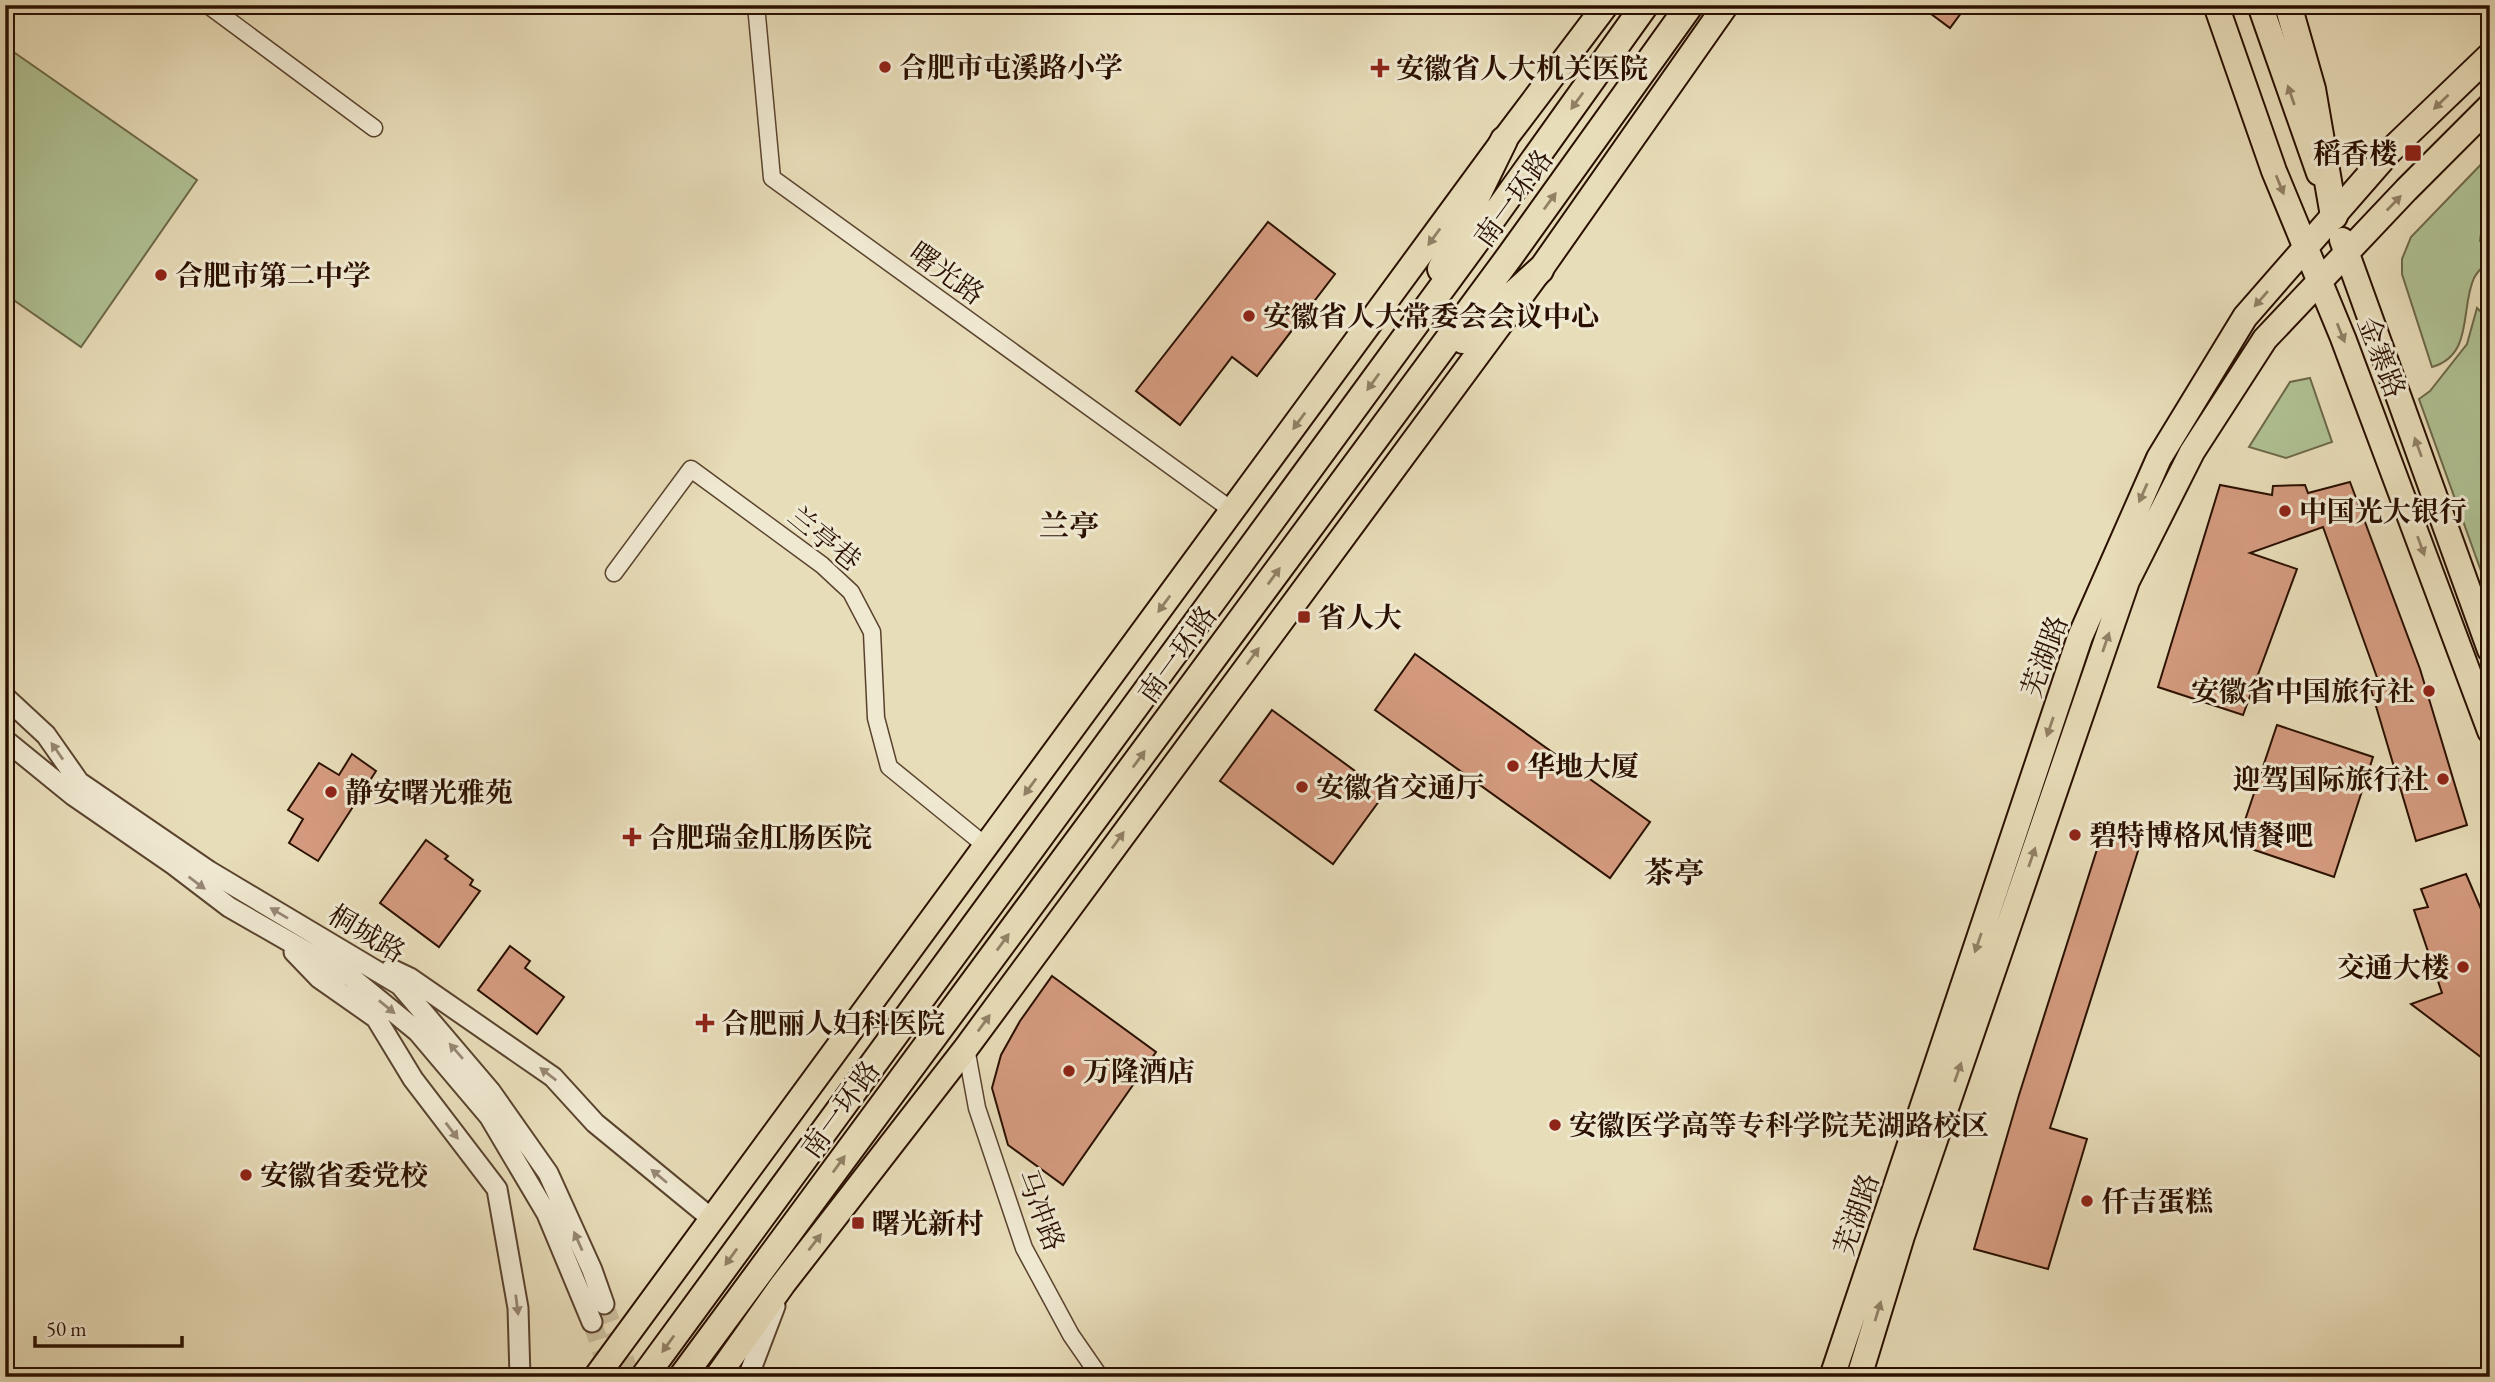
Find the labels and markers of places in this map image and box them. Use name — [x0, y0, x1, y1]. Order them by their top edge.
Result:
place label: 合肥市屯溪路小学 — [899, 49, 1123, 85]
place label: 安徽省人大机关医院 — [1396, 50, 1648, 86]
marker: 安徽省人大机关医院 — [1370, 58, 1390, 78]
marker: 合肥市屯溪路小学 — [877, 59, 893, 75]
place label: 稻香楼 — [2313, 135, 2397, 171]
marker: 稻香楼 — [2403, 143, 2423, 163]
place label: 合肥市第二中学 — [175, 257, 371, 293]
marker: 合肥市第二中学 — [153, 267, 169, 283]
place label: 安徽省人大常委会会议中心 — [1263, 298, 1599, 334]
marker: 安徽省人大常委会会议中心 — [1241, 308, 1257, 324]
place label: 中国光大银行 — [2299, 493, 2467, 529]
marker: 中国光大银行 — [2277, 503, 2293, 519]
place label: 省人大 — [1318, 599, 1402, 635]
marker: 省人大 — [1296, 609, 1312, 625]
place label: 安徽省中国旅行社 — [2191, 673, 2415, 709]
marker: 安徽省中国旅行社 — [2421, 683, 2437, 699]
place label: 华地大厦 — [1527, 748, 1639, 784]
marker: 华地大厦 — [1505, 758, 1521, 774]
place label: 迎驾国际旅行社 — [2233, 761, 2429, 797]
place label: 安徽省交通厅 — [1316, 769, 1484, 805]
marker: 迎驾国际旅行社 — [2435, 771, 2451, 787]
place label: 静安曙光雅苑 — [345, 774, 513, 810]
marker: 安徽省交通厅 — [1294, 779, 1310, 795]
marker: 静安曙光雅苑 — [323, 784, 339, 800]
place label: 碧特博格风情餐吧 — [2089, 817, 2313, 853]
place label: 合肥瑞金肛肠医院 — [648, 819, 872, 855]
marker: 合肥瑞金肛肠医院 — [622, 827, 642, 847]
marker: 碧特博格风情餐吧 — [2067, 827, 2083, 843]
place label: 交通大楼 — [2337, 949, 2449, 985]
marker: 交通大楼 — [2455, 959, 2471, 975]
place label: 合肥丽人妇科医院 — [721, 1005, 945, 1041]
marker: 合肥丽人妇科医院 — [695, 1013, 715, 1033]
place label: 万隆酒店 — [1083, 1053, 1195, 1089]
marker: 万隆酒店 — [1061, 1063, 1077, 1079]
place label: 安徽医学高等专科学院芜湖路校区 — [1569, 1107, 1989, 1143]
marker: 安徽医学高等专科学院芜湖路校区 — [1547, 1117, 1563, 1133]
place label: 安徽省委党校 — [260, 1157, 428, 1193]
marker: 安徽省委党校 — [238, 1167, 254, 1183]
place label: 仟吉蛋糕 — [2101, 1183, 2213, 1219]
marker: 仟吉蛋糕 — [2079, 1193, 2095, 1209]
place label: 曙光新村 — [872, 1205, 984, 1241]
marker: 曙光新村 — [850, 1215, 866, 1231]

